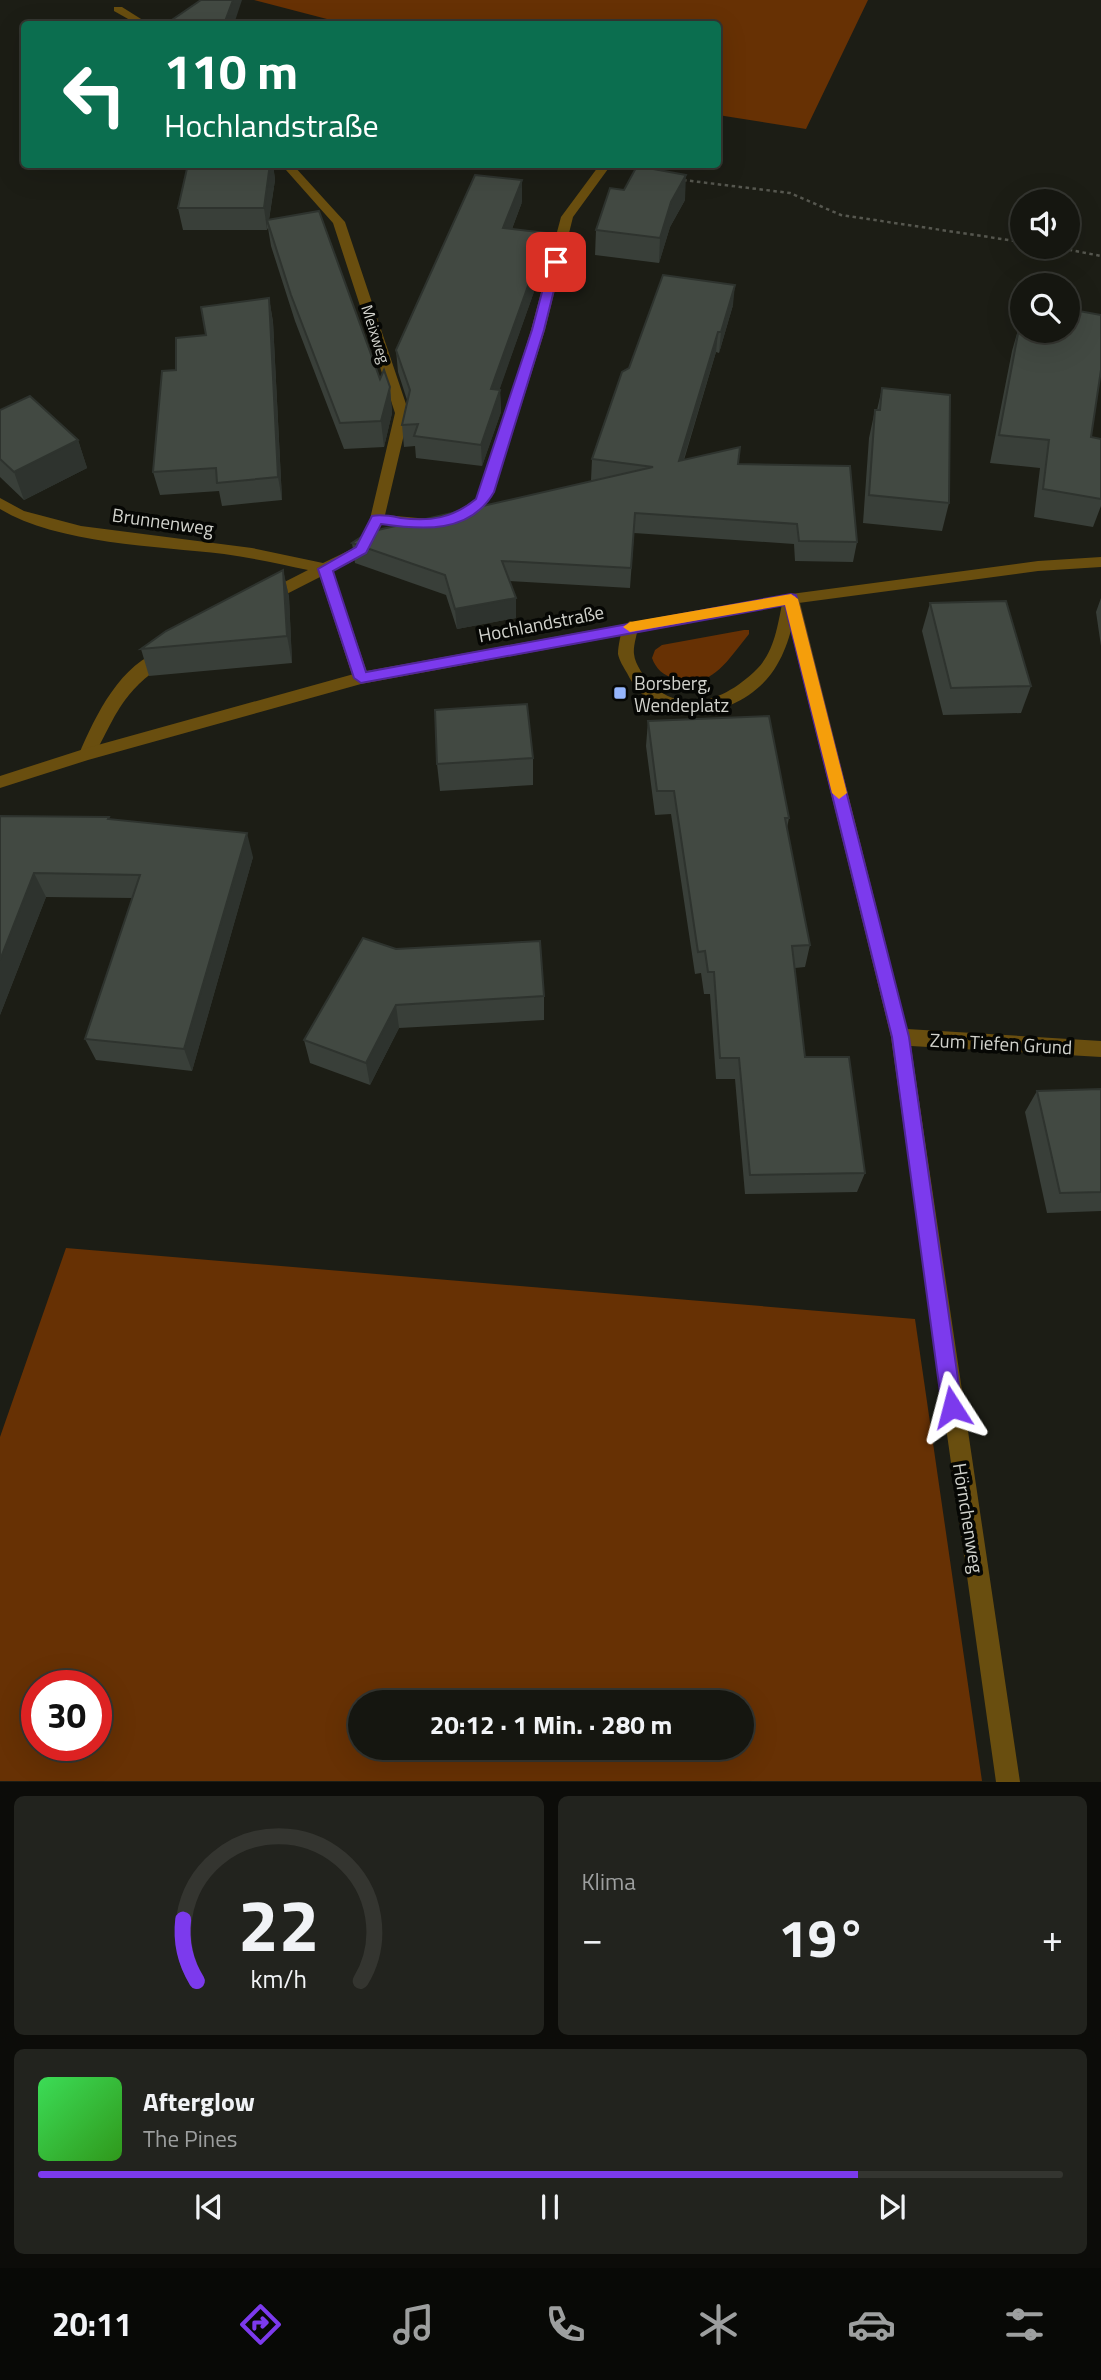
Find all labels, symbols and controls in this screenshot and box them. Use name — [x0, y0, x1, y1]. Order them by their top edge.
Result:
text: 110 m — [164, 33, 298, 108]
icon: left — [49, 49, 140, 140]
text: Hochlandstraße — [164, 101, 379, 149]
map controls — [1010, 189, 1080, 343]
button: sound — [1010, 189, 1080, 259]
pin — [526, 232, 586, 292]
icon: arrive — [537, 243, 575, 281]
button: search — [1010, 273, 1080, 343]
street label: Meixweg — [355, 301, 397, 367]
street label: Brunnenweg — [110, 500, 216, 543]
street label: Hochlandstraße — [476, 597, 606, 649]
place label: Borsberg, Wendeplatz — [634, 668, 729, 719]
marker: Borsberg, Wendeplatz — [612, 685, 628, 701]
street label: Zum Tiefen Grund — [929, 1025, 1073, 1061]
position arrow — [915, 1370, 989, 1444]
street label: Hörnchenweg — [946, 1461, 992, 1576]
speed limit sign: 30 — [21, 1670, 112, 1761]
text: 20:12 · 1 Min. · 280 m — [430, 1705, 672, 1744]
text: Klima — [582, 1864, 636, 1899]
text: 22 — [238, 1870, 320, 1980]
text: 19° — [779, 1898, 866, 1977]
text: − — [582, 1909, 603, 1967]
text: + — [1042, 1909, 1063, 1967]
text: km/h — [250, 1960, 307, 1998]
text: Afterglow — [143, 2082, 255, 2121]
text: The Pines — [143, 2121, 237, 2156]
icon: previous — [190, 2188, 228, 2226]
icon: pause — [531, 2188, 569, 2226]
icon: next — [873, 2188, 911, 2226]
text: 20:11 — [52, 2300, 132, 2348]
icon: directions — [236, 2300, 285, 2349]
icon: music — [389, 2300, 438, 2349]
icon: phone — [541, 2300, 590, 2349]
icon: climate — [694, 2300, 743, 2349]
icon: car — [847, 2300, 896, 2349]
icon: filters — [1000, 2300, 1049, 2349]

